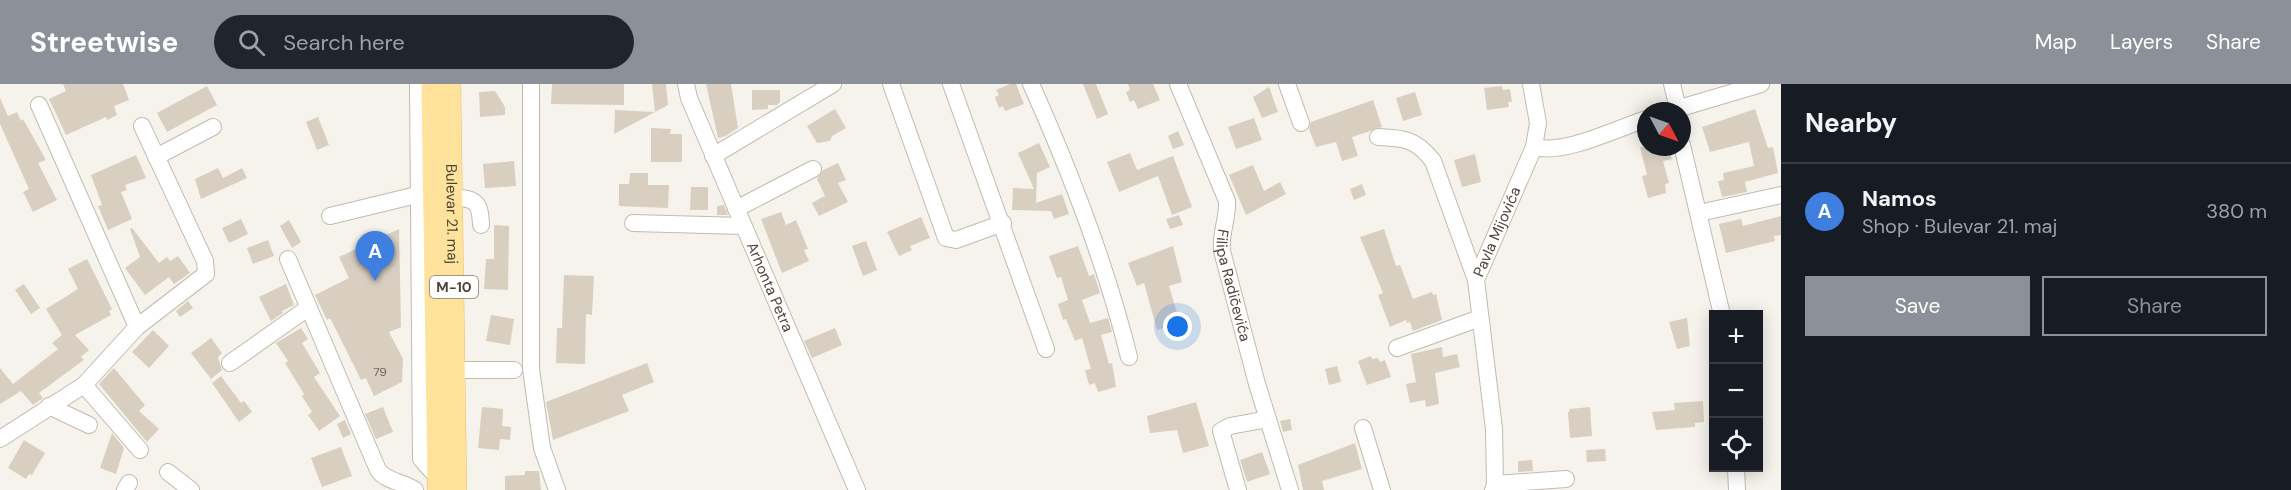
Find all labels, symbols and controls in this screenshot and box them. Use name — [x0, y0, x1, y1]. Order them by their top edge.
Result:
search box — [214, 15, 634, 69]
text: Streetwise — [30, 24, 178, 61]
icon: search — [235, 26, 268, 59]
text: Search here — [283, 28, 405, 57]
text: Map — [2035, 28, 2077, 56]
text: Layers — [2110, 28, 2173, 56]
text: Share — [2206, 28, 2261, 56]
north arrow — [1637, 102, 1691, 156]
text: Nearby — [1805, 106, 1897, 140]
street label: Bulevar 21. maj — [441, 164, 463, 264]
street label: Pavla Mijovića — [1469, 184, 1525, 280]
text: Namos — [1862, 184, 1937, 213]
text: A — [1817, 198, 1832, 224]
text: 380 m — [2206, 198, 2267, 224]
text: Shop · Bulevar 21. maj — [1862, 213, 2057, 239]
street label: Filipa Radičevića — [1212, 228, 1255, 344]
pin: A — [356, 232, 394, 281]
street label: Arhonta Petra — [742, 239, 798, 335]
road number: M-10 — [430, 276, 478, 298]
button: Save — [1805, 276, 2030, 336]
button: Share — [2042, 276, 2267, 336]
map controls — [1709, 310, 1763, 472]
button: + — [1709, 310, 1763, 364]
your location — [1163, 312, 1192, 341]
house number: 79 — [373, 364, 387, 380]
button: − — [1709, 364, 1763, 418]
button: locate — [1709, 418, 1763, 472]

